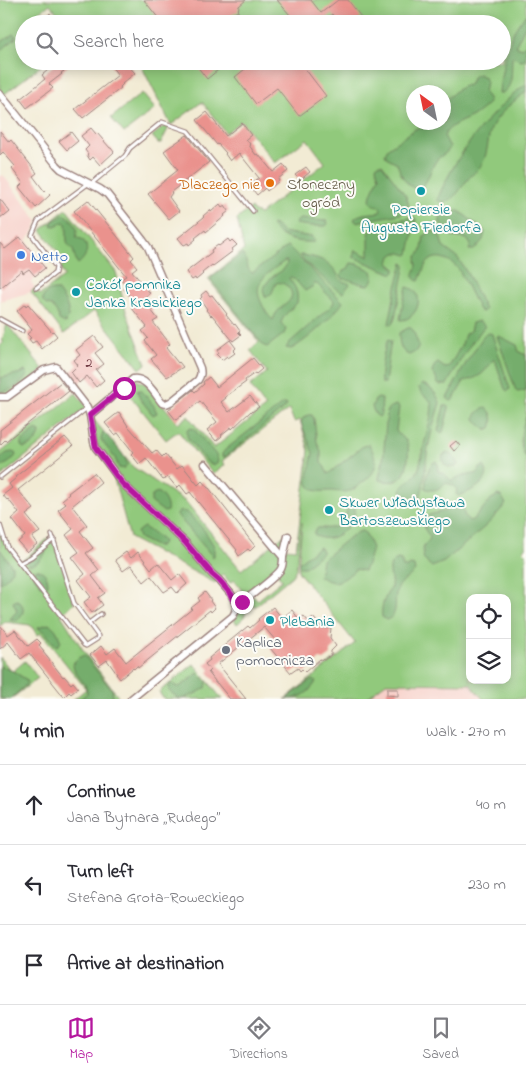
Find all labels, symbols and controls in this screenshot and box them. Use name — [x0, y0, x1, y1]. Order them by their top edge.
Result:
search box — [15, 15, 511, 70]
icon: search — [33, 29, 61, 57]
text: Search here — [73, 29, 164, 56]
north arrow — [406, 85, 451, 130]
place label: Dlaczego nie — [177, 173, 261, 197]
park label: Słoneczny ogród — [287, 173, 355, 215]
marker: Dlaczego nie — [264, 177, 276, 189]
marker: Popiersie Augusta Fiedorfa — [415, 185, 427, 197]
place label: Popiersie Augusta Fiedorfa — [361, 198, 481, 240]
place label: Netto — [31, 245, 68, 269]
marker: Netto — [15, 249, 27, 261]
place label: Cokół pomnika Janka Krasickiego — [86, 273, 202, 315]
marker: Cokół pomnika Janka Krasickiego — [70, 286, 82, 298]
house number: 2 — [86, 353, 93, 374]
route start — [113, 377, 136, 400]
place label: Skwer Władysława Bartoszewskiego — [338, 491, 465, 533]
marker: Skwer Władysława Bartoszewskiego — [323, 504, 335, 516]
route end — [231, 591, 254, 614]
map controls — [466, 594, 511, 684]
button: locate — [466, 594, 511, 639]
place label: Plebania — [280, 610, 335, 634]
marker: Plebania — [264, 614, 276, 626]
place label: Kaplica pomocnicza — [236, 631, 314, 673]
button: layers — [466, 639, 511, 684]
marker: Kaplica pomocnicza — [220, 644, 232, 656]
text: 4 min — [20, 717, 64, 747]
text: Walk · 270 m — [426, 720, 506, 744]
text: Continue — [67, 779, 135, 806]
icon: ahead — [20, 791, 48, 819]
text: 40 m — [476, 793, 506, 817]
text: Jana Bytnara „Rudego” — [67, 806, 220, 830]
text: Turn left — [67, 859, 134, 886]
icon: left — [20, 871, 48, 899]
text: 230 m — [468, 873, 506, 897]
text: Stefana Grota-Roweckiego — [67, 886, 244, 910]
icon: arrive — [20, 951, 48, 979]
text: Arrive at destination — [67, 951, 224, 978]
tab: Map — [67, 1014, 95, 1065]
tab: Directions — [230, 1014, 288, 1065]
tab: Saved — [422, 1014, 459, 1065]

